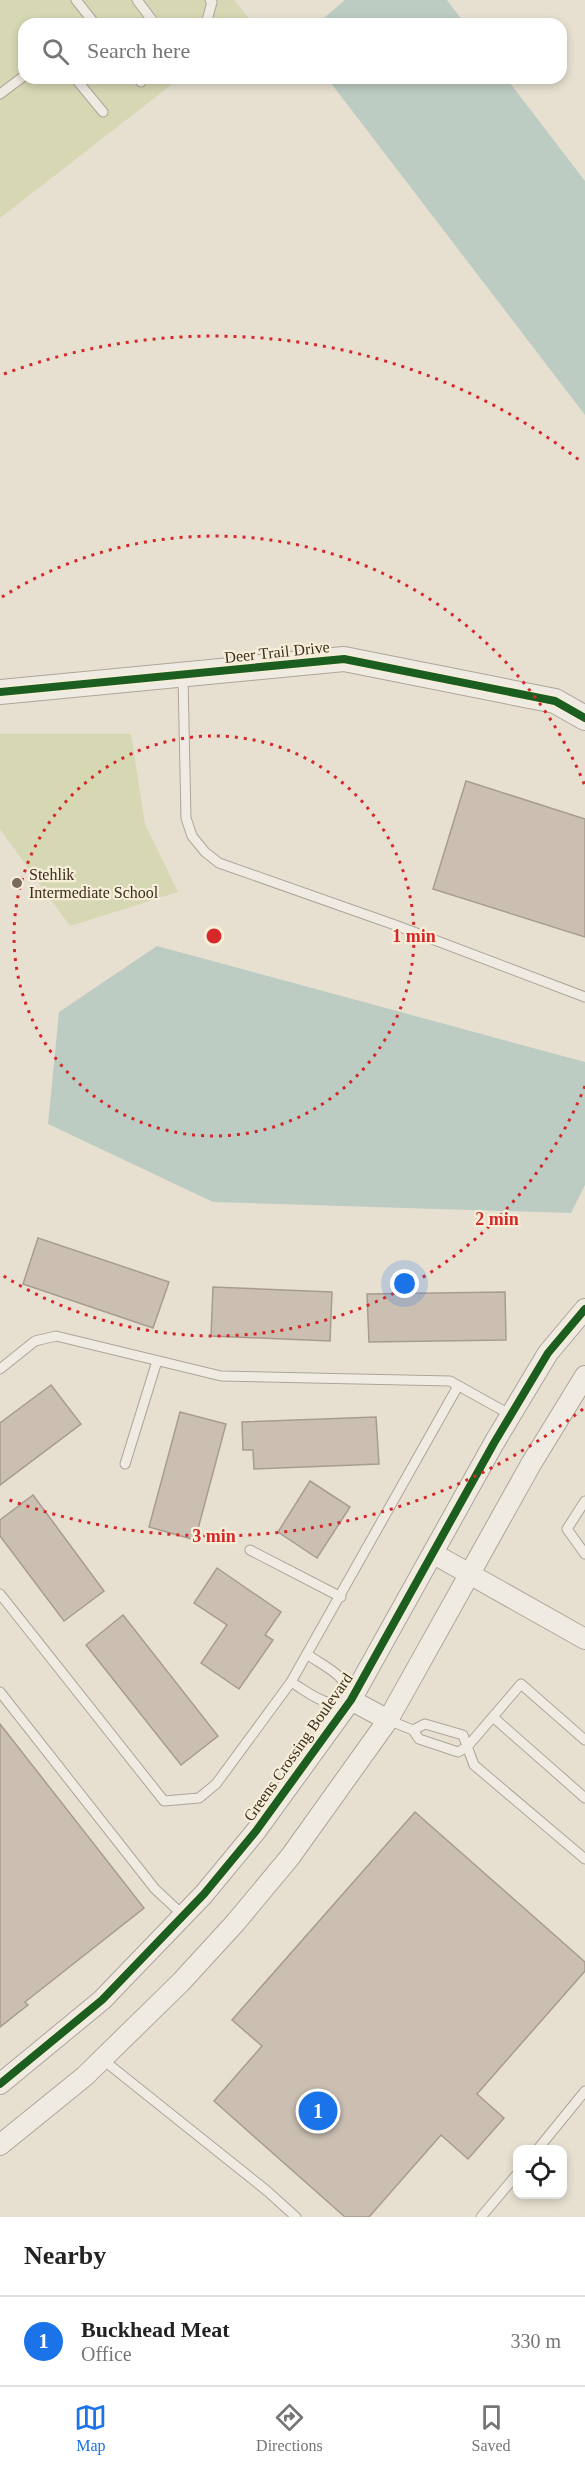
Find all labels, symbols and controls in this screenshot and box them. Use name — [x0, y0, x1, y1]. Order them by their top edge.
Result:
search box — [18, 18, 567, 84]
icon: search — [39, 35, 72, 68]
text: Search here — [87, 38, 190, 63]
street label: Deer Trail Drive — [224, 638, 330, 666]
place label: Stehlik Intermediate School — [29, 866, 159, 901]
marker: Stehlik Intermediate School — [10, 876, 24, 890]
centre of rings — [204, 926, 224, 946]
text: 1 min — [392, 926, 436, 946]
text: 2 min — [475, 1209, 519, 1229]
your location — [390, 1269, 419, 1298]
text: 3 min — [192, 1526, 236, 1546]
street label: Greens Crossing Boulevard — [240, 1670, 357, 1825]
pin: 1 — [298, 2088, 338, 2134]
map controls — [513, 2145, 567, 2199]
button: locate — [513, 2145, 567, 2199]
text: Nearby — [24, 2241, 106, 2270]
text: Buckhead Meat — [81, 2317, 230, 2342]
text: 1 — [39, 2330, 49, 2352]
text: 330 m — [510, 2330, 561, 2352]
text: Office — [81, 2343, 132, 2365]
tab: Map — [74, 2401, 107, 2455]
tab: Directions — [256, 2401, 323, 2455]
tab: Saved — [471, 2401, 511, 2455]

